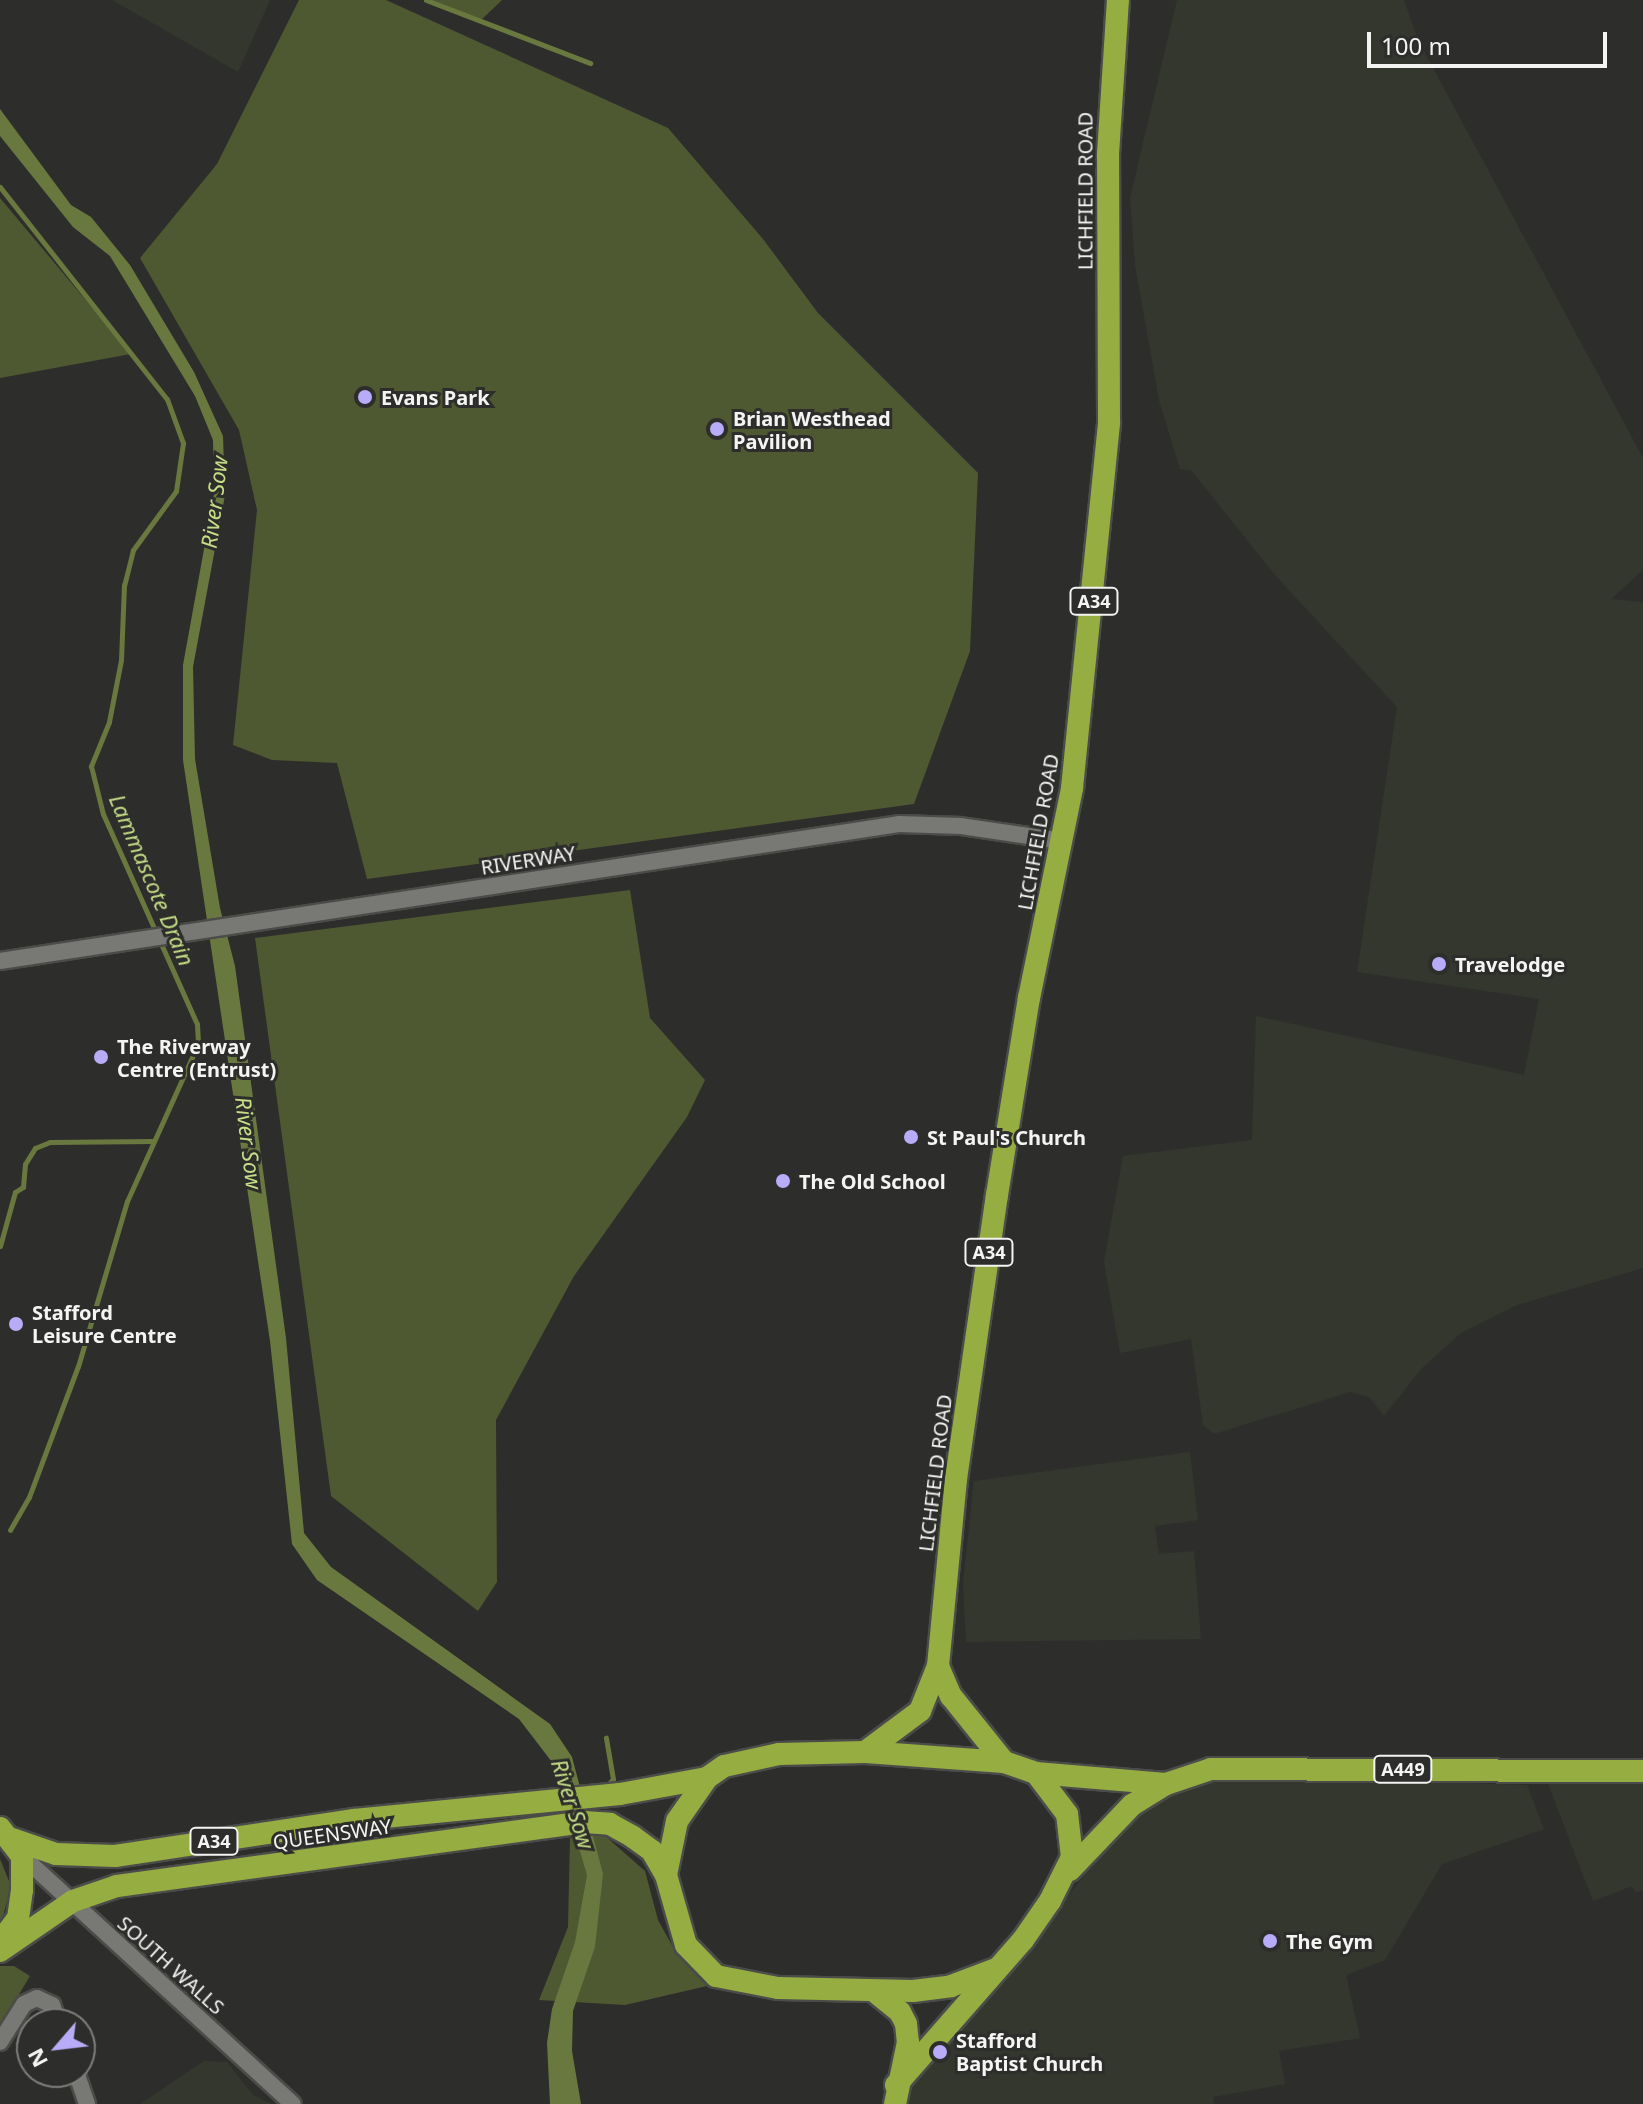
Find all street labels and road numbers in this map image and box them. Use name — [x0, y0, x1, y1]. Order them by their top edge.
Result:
street label: LICHFIELD ROAD — [1073, 112, 1097, 270]
road number: A34 — [1068, 587, 1120, 615]
street label: LICHFIELD ROAD — [1012, 752, 1064, 912]
street label: RIVERWAY — [479, 841, 577, 879]
road number: A34 — [963, 1238, 1015, 1266]
street label: LICHFIELD ROAD — [913, 1393, 957, 1553]
road number: A449 — [1373, 1755, 1433, 1783]
street label: QUEENSWAY — [271, 1814, 393, 1854]
road number: A34 — [188, 1827, 240, 1855]
street label: SOUTH WALLS — [113, 1911, 229, 2019]

